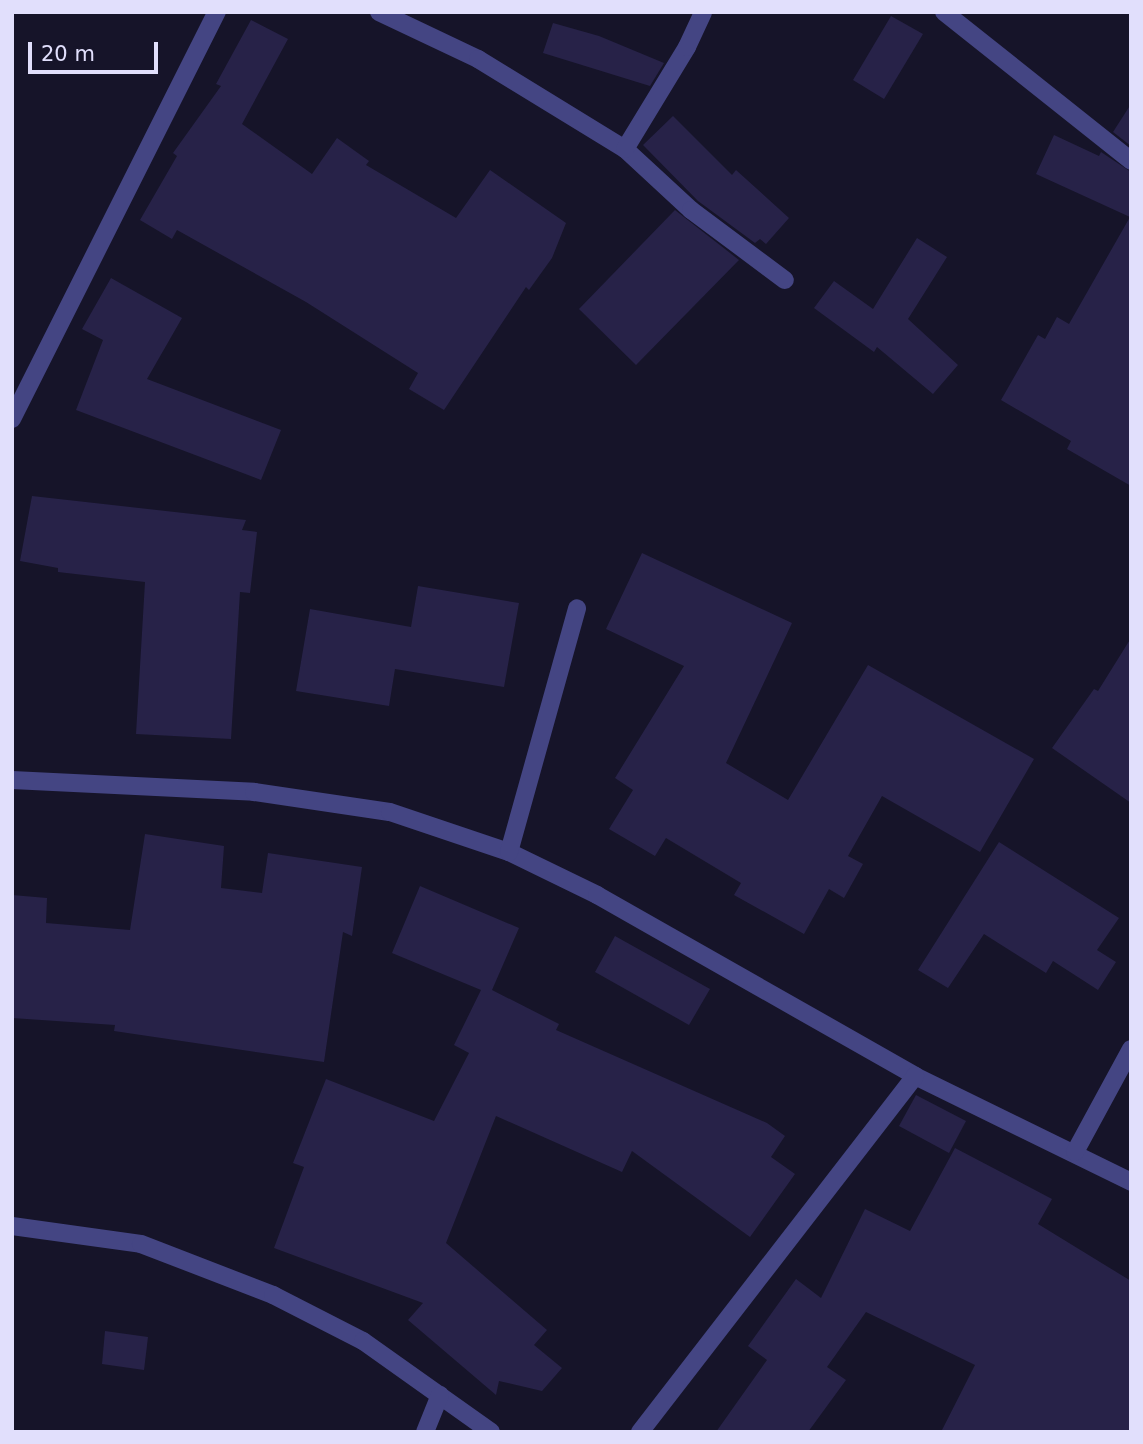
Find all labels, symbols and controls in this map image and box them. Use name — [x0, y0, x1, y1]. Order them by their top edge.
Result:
scale bar — [32, 28, 161, 72]
text: 20 m — [41, 42, 95, 66]

